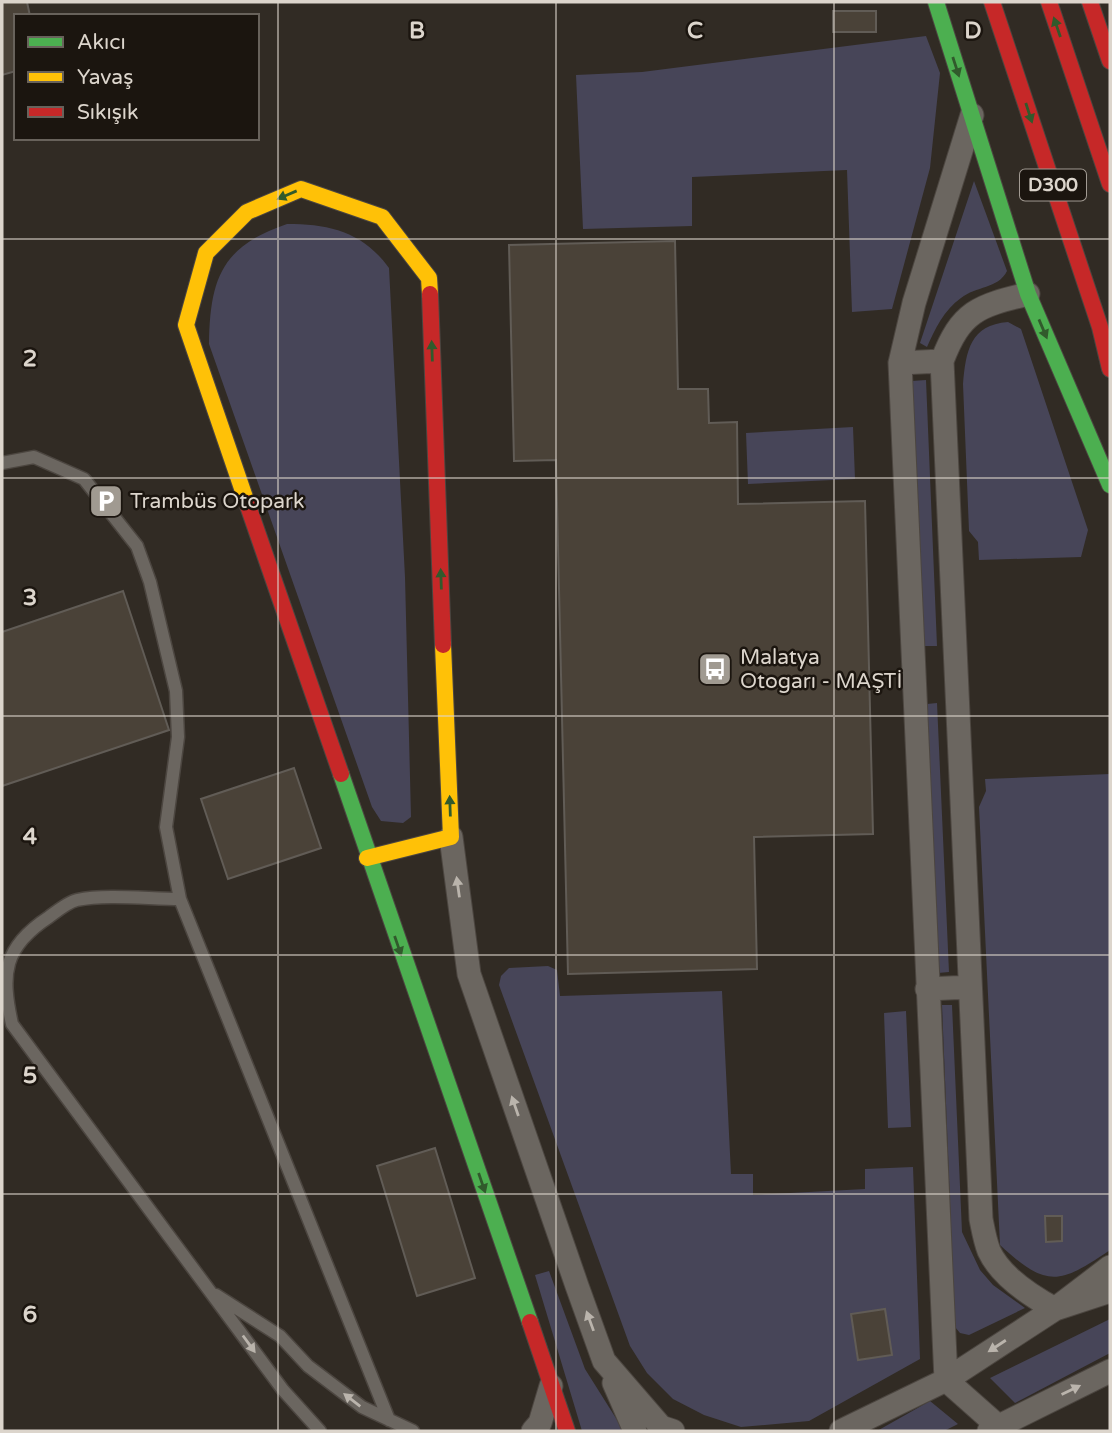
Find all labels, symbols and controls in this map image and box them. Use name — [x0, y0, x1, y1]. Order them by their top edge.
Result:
legend — [14, 14, 259, 140]
one-way arrow — [1051, 16, 1062, 37]
text: B — [409, 17, 425, 45]
text: C — [687, 17, 703, 45]
text: D — [964, 17, 982, 45]
text: Akıcı — [77, 30, 126, 55]
one-way arrow — [952, 56, 962, 77]
text: Yavaş — [77, 65, 133, 90]
text: Sıkışık — [77, 100, 138, 125]
one-way arrow — [1024, 103, 1035, 124]
road number: D300 — [1020, 169, 1086, 200]
one-way arrow — [276, 190, 297, 201]
one-way arrow — [1038, 319, 1049, 340]
one-way arrow — [427, 340, 438, 362]
text: 2 — [23, 345, 37, 373]
parking icon: Trambüs Otopark — [87, 482, 125, 520]
place label: Trambüs Otopark — [130, 489, 304, 514]
one-way arrow — [435, 568, 447, 590]
text: 3 — [23, 584, 37, 612]
place label: Malatya Otogarı - MAŞTİ — [740, 645, 902, 694]
bus stop icon: Malatya Otogarı - MAŞTİ — [696, 650, 734, 688]
one-way arrow — [444, 795, 455, 817]
text: 4 — [23, 823, 38, 851]
one-way arrow — [452, 876, 463, 898]
one-way arrow — [393, 935, 404, 956]
text: 5 — [23, 1062, 37, 1090]
one-way arrow — [509, 1096, 520, 1117]
one-way arrow — [476, 1173, 487, 1194]
text: 6 — [23, 1301, 37, 1329]
one-way arrow — [584, 1311, 595, 1332]
one-way arrow — [241, 1335, 255, 1353]
one-way arrow — [988, 1340, 1007, 1353]
one-way arrow — [1061, 1385, 1081, 1396]
one-way arrow — [344, 1393, 362, 1408]

